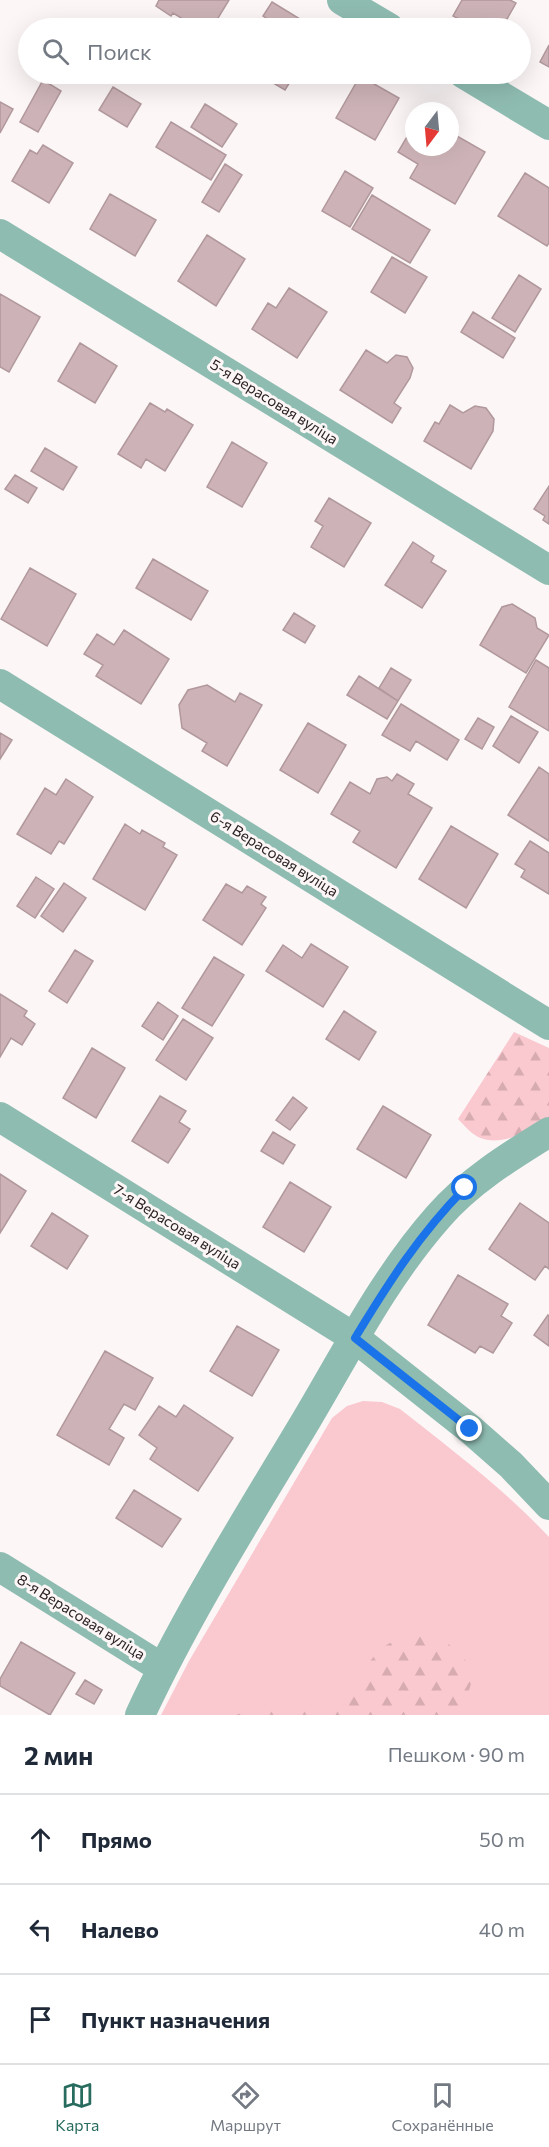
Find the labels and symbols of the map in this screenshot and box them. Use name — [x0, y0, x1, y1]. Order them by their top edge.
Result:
north arrow — [405, 102, 459, 156]
street label: 5-я Верасовая вуліца — [207, 355, 342, 448]
street label: 6-я Верасовая вуліца — [207, 806, 342, 900]
route start — [451, 1174, 477, 1200]
street label: 7-я Верасовая вуліца — [111, 1180, 244, 1273]
route end — [456, 1415, 482, 1441]
street label: 8-я Верасовая вуліца — [14, 1569, 149, 1663]

